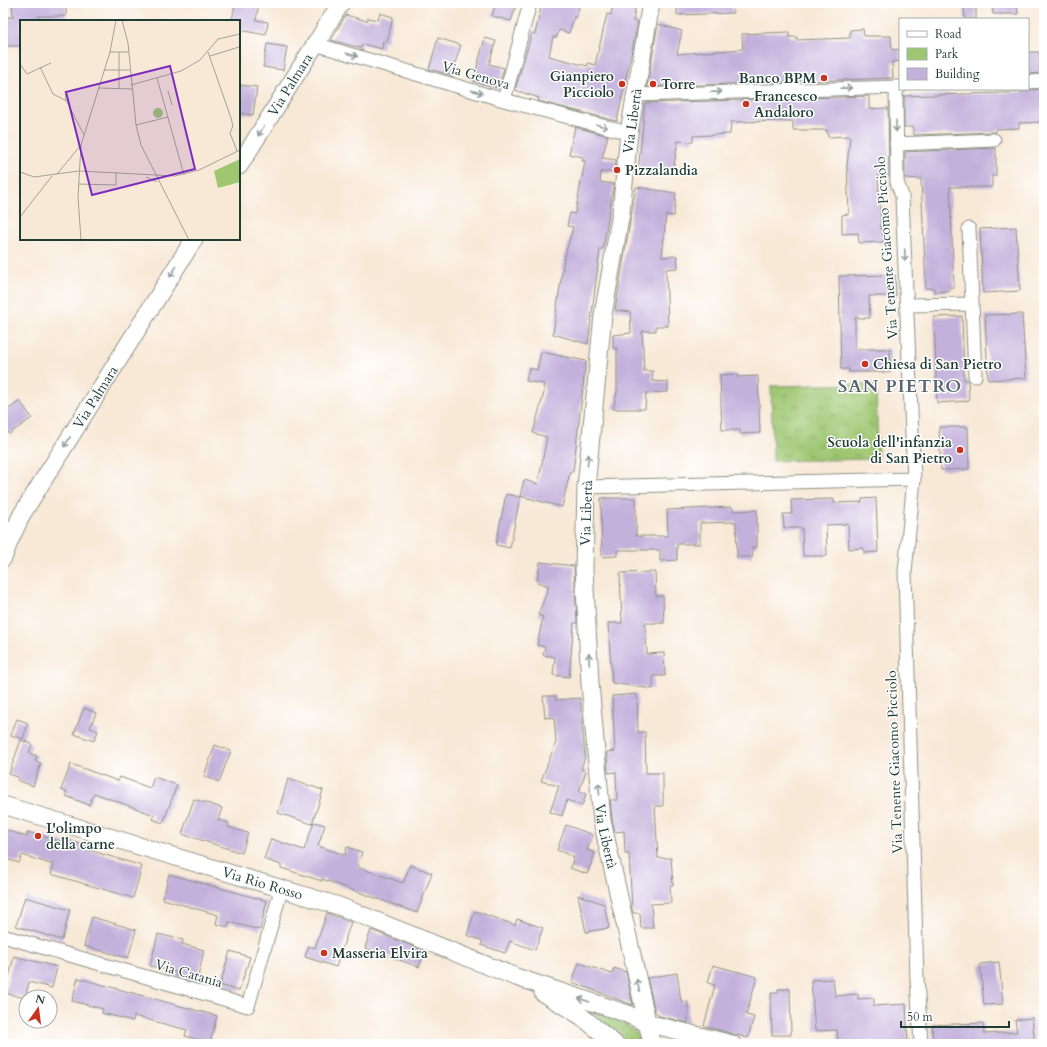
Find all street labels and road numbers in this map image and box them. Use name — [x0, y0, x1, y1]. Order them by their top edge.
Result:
street label: Via Palmara — [263, 50, 317, 120]
street label: Via Genova — [440, 57, 512, 94]
street label: Via Libertà — [619, 87, 646, 155]
street label: Via Tenente Giacomo Picciolo — [871, 155, 902, 340]
street label: Via Palmara — [69, 362, 123, 432]
street label: Via Libertà — [576, 480, 597, 546]
street label: Via Tenente Giacomo Picciolo — [882, 670, 907, 854]
street label: Via Libertà — [591, 803, 621, 871]
street label: Via Rio Rosso — [220, 862, 305, 905]
street label: Via Catania — [153, 955, 225, 992]

